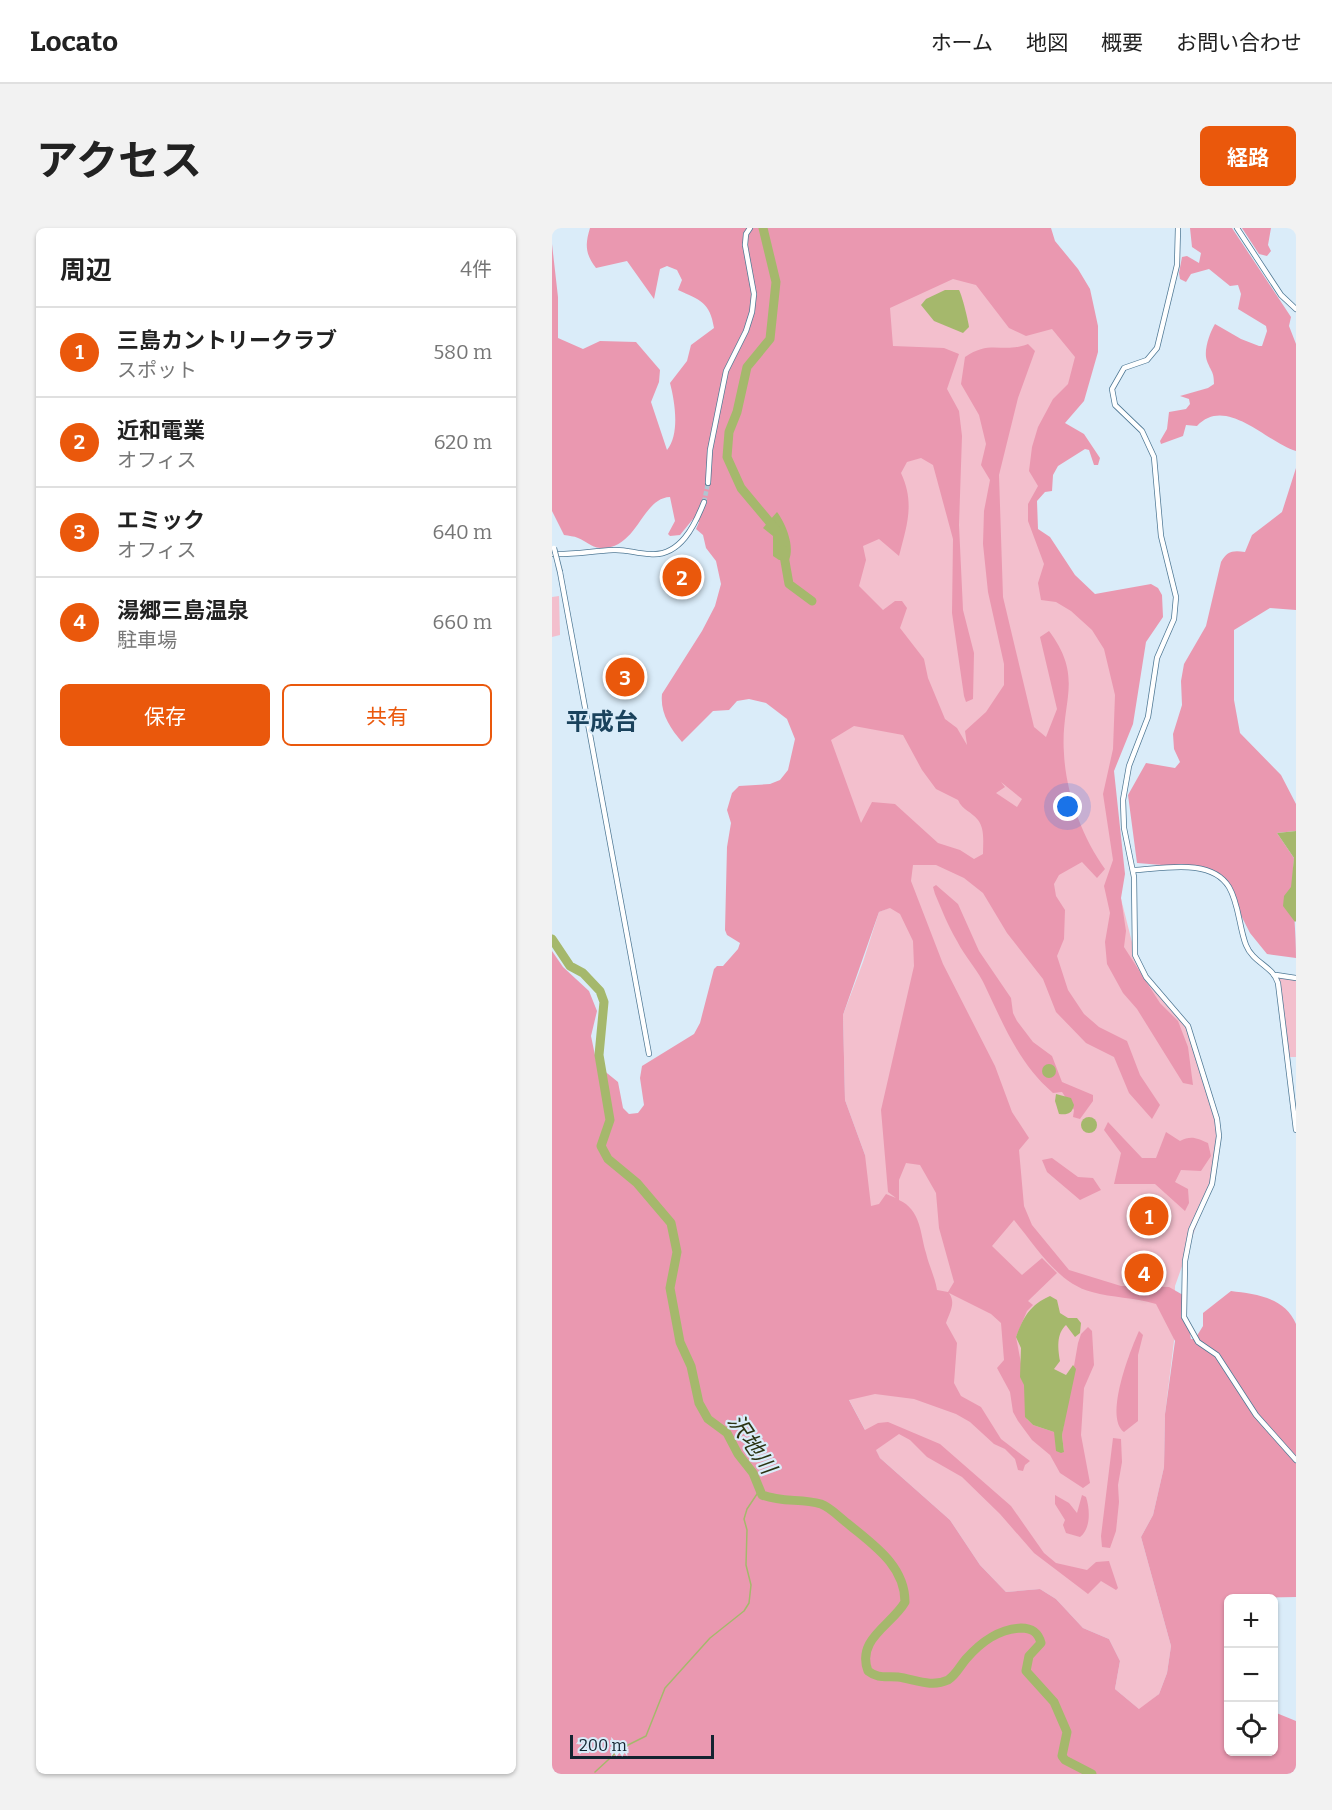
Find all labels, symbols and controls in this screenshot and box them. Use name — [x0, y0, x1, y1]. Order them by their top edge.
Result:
text: Locato — [30, 25, 118, 58]
text: ホーム — [931, 30, 993, 56]
text: 地図 — [1026, 30, 1068, 56]
text: 概要 — [1101, 30, 1143, 56]
text: お問い合わせ — [1176, 30, 1302, 56]
button: 経路 — [1200, 126, 1296, 186]
text: アクセス — [36, 136, 202, 186]
text: 周辺 — [60, 255, 112, 286]
text: 4件 — [460, 257, 492, 281]
text: 三島カントリークラブ — [117, 327, 337, 354]
text: 1 — [75, 340, 84, 364]
text: 580 m — [433, 340, 492, 364]
text: スポット — [117, 358, 197, 382]
text: 近和電業 — [117, 417, 205, 444]
text: 2 — [74, 430, 85, 454]
text: 620 m — [434, 430, 492, 454]
text: オフィス — [117, 448, 197, 472]
text: エミック — [117, 507, 205, 534]
text: 3 — [74, 520, 85, 544]
text: 640 m — [433, 520, 492, 544]
text: オフィス — [117, 538, 197, 562]
pin: 2 — [662, 554, 702, 600]
text: 湯郷三島温泉 — [117, 597, 249, 624]
text: 4 — [73, 610, 86, 634]
text: 660 m — [433, 610, 492, 634]
text: 駐車場 — [117, 628, 177, 652]
pin: 3 — [606, 654, 644, 700]
button: 保存 — [60, 684, 270, 746]
button: 共有 — [282, 684, 492, 746]
district label: 平成台 — [566, 708, 638, 736]
your location — [1053, 792, 1082, 821]
pin: 1 — [1130, 1194, 1168, 1238]
pin: 4 — [1124, 1250, 1164, 1296]
water label: 沢地川 — [722, 1409, 783, 1481]
map controls — [1224, 1594, 1278, 1756]
button: + — [1224, 1594, 1278, 1648]
button: − — [1224, 1648, 1278, 1702]
button: locate — [1224, 1702, 1278, 1756]
scale bar — [570, 1732, 714, 1760]
text: 200 m — [579, 1736, 627, 1755]

